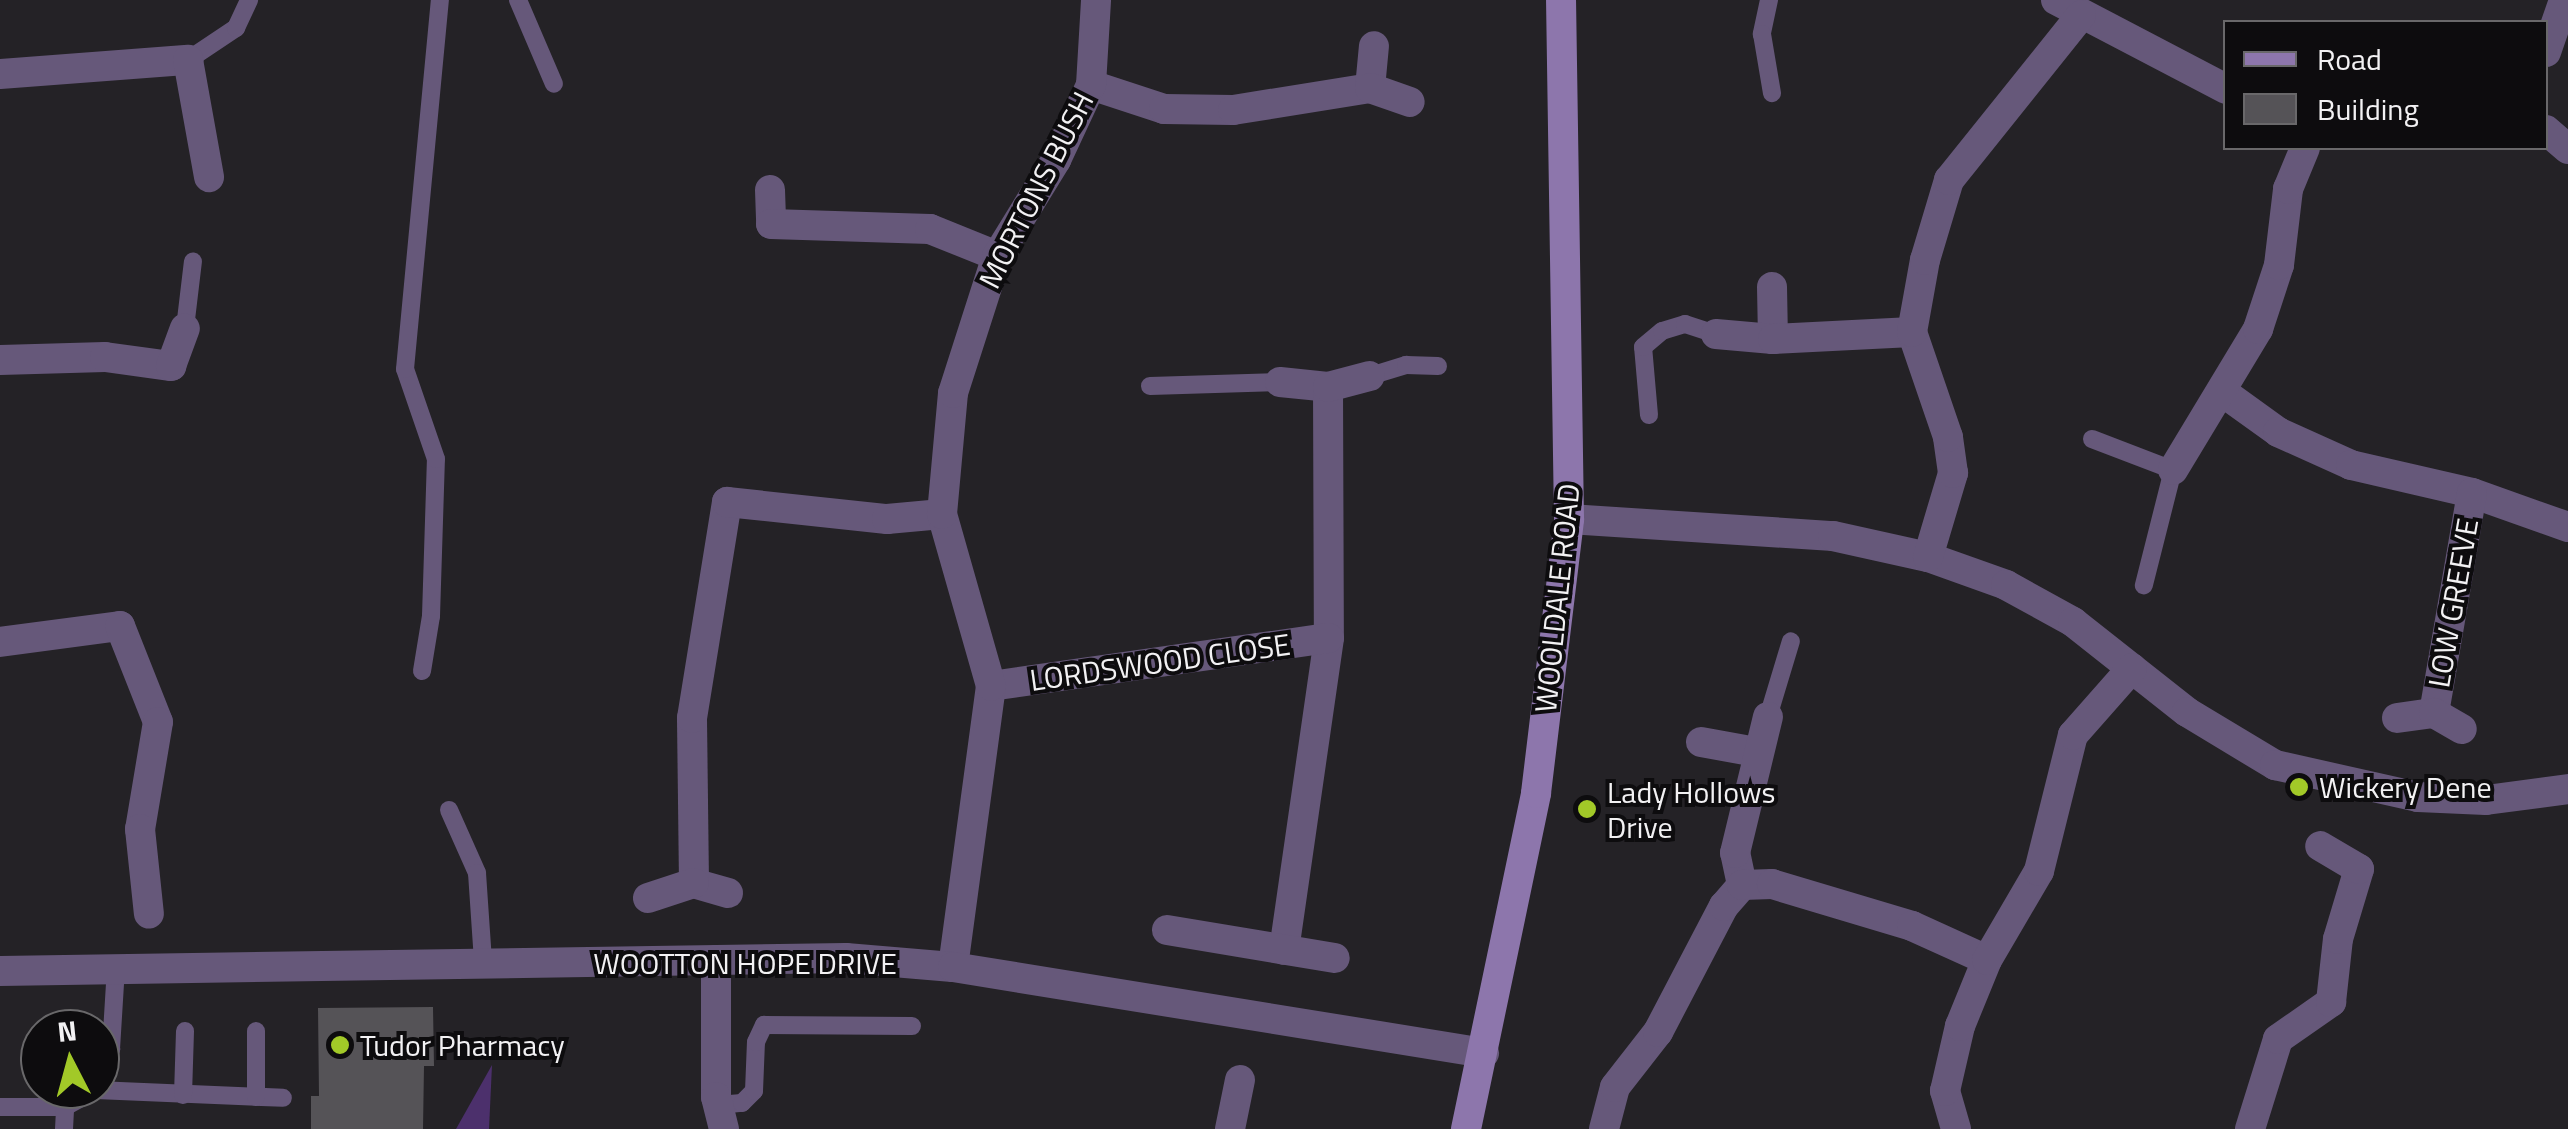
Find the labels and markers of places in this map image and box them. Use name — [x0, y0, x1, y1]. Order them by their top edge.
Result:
place label: Wickery Dene — [2319, 769, 2492, 805]
place label: Lady Hollows Drive — [1607, 774, 1776, 844]
marker: Wickery Dene — [2288, 776, 2310, 798]
marker: Lady Hollows Drive — [1576, 798, 1598, 820]
place label: Tudor Pharmacy — [360, 1027, 565, 1063]
marker: Tudor Pharmacy — [329, 1034, 351, 1056]

